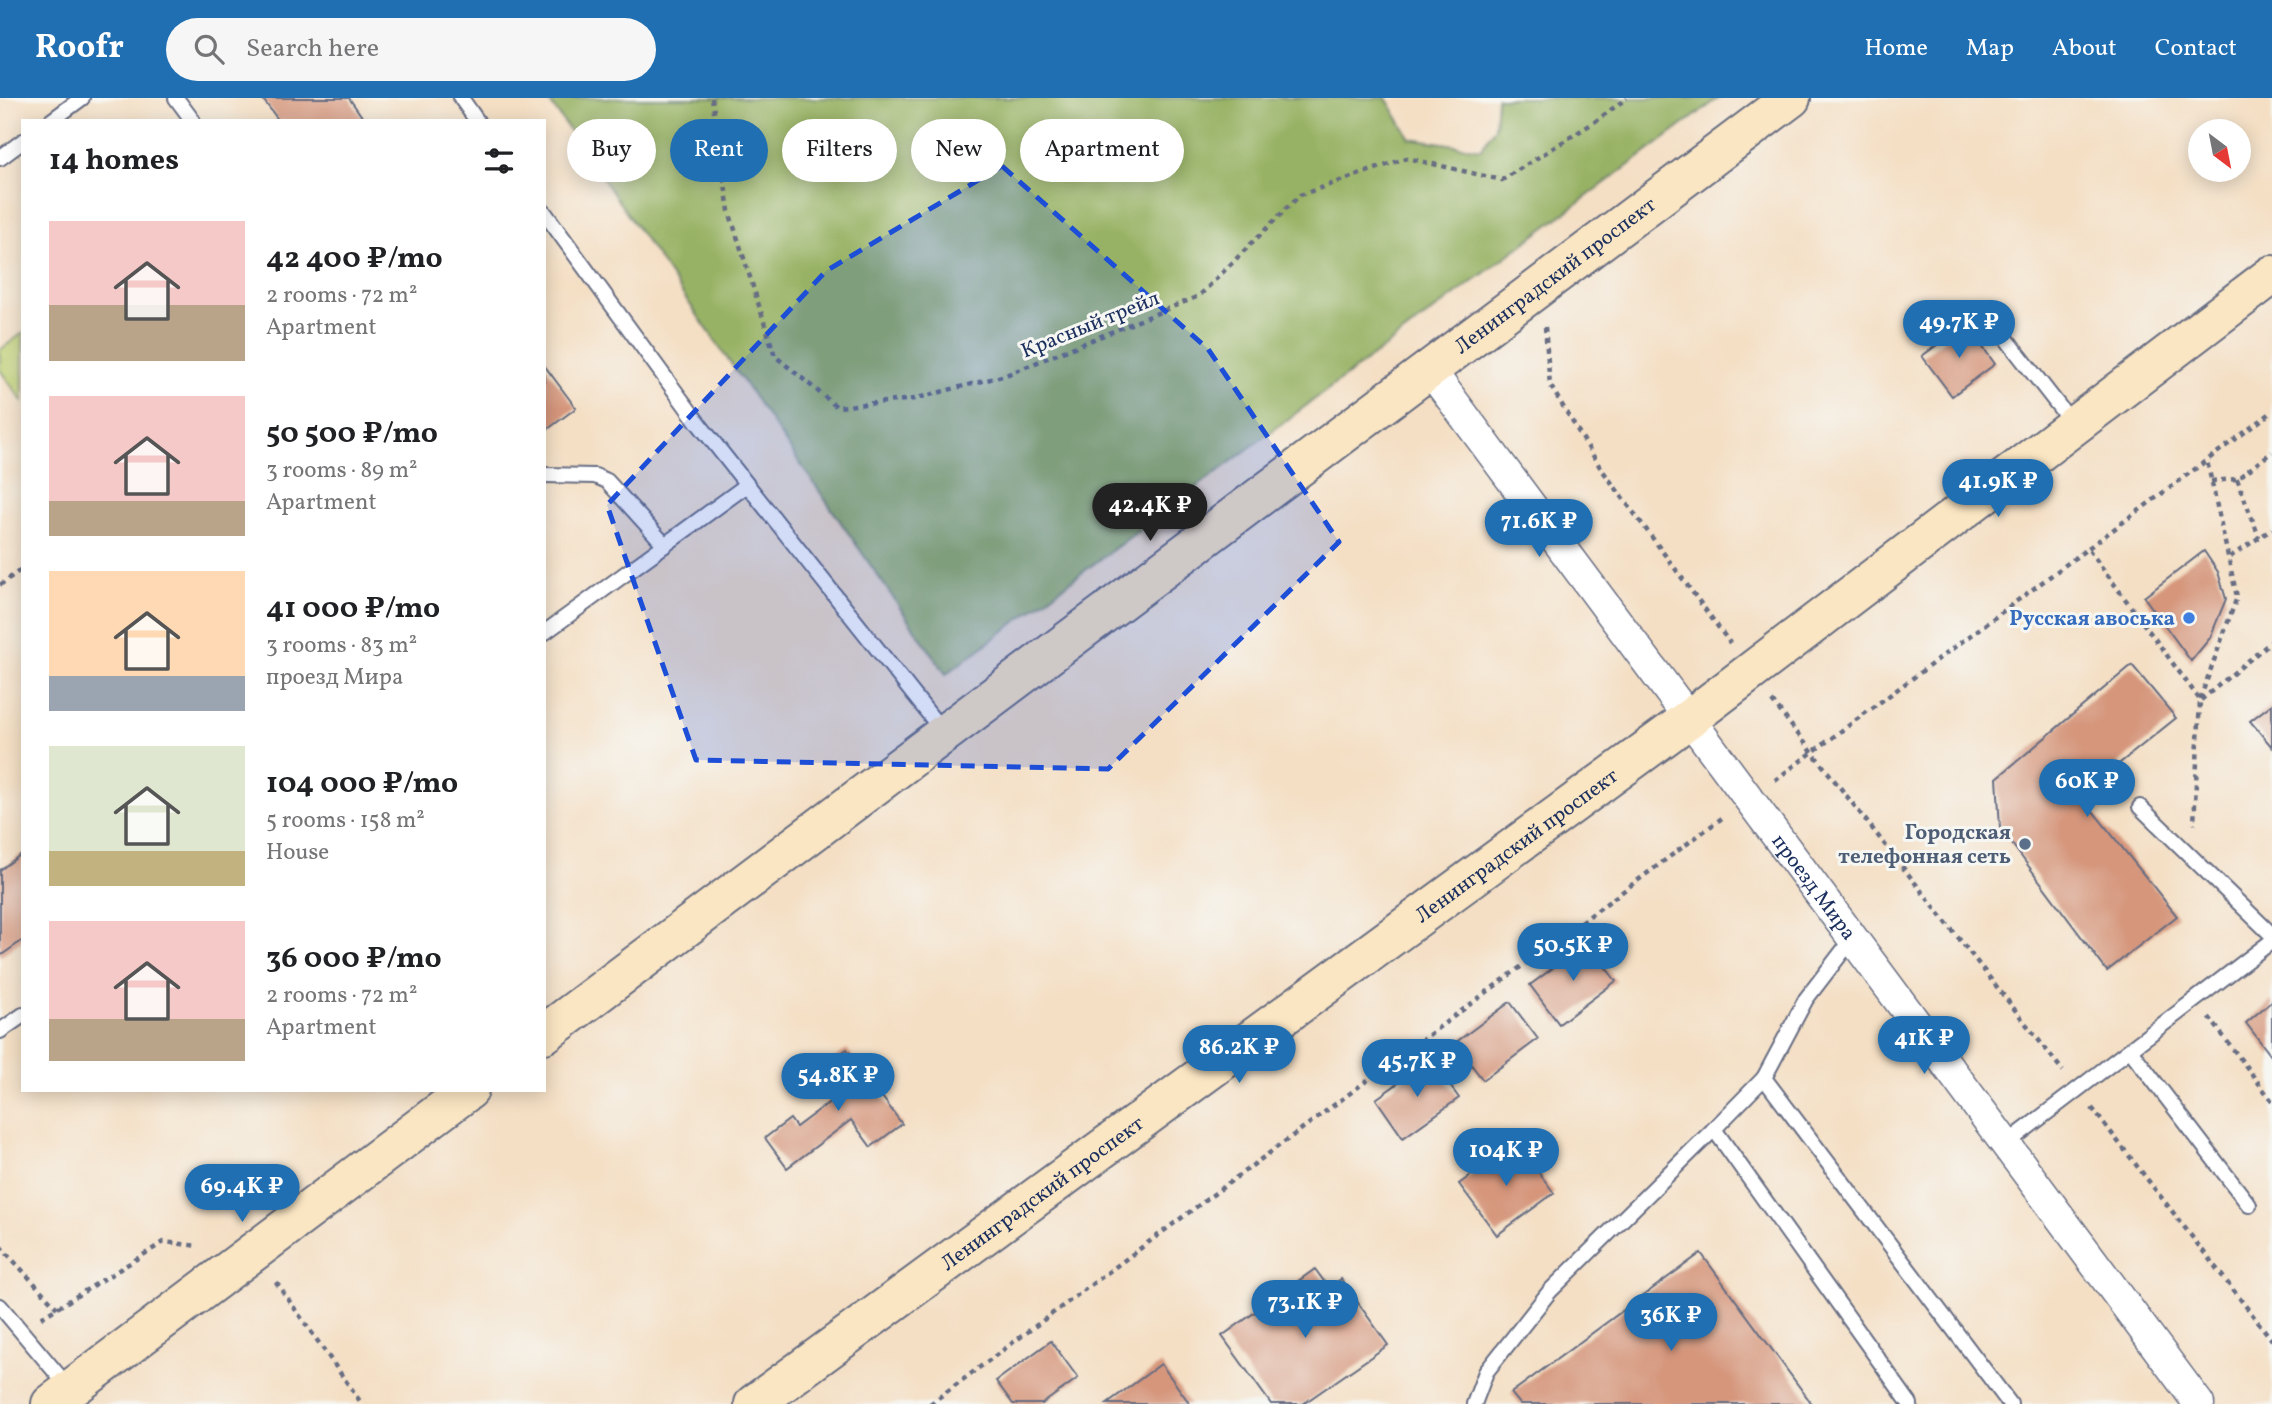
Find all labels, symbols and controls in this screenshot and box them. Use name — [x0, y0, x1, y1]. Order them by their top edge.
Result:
search box — [166, 18, 656, 81]
text: Roofr — [35, 26, 124, 72]
icon: search — [190, 30, 228, 68]
text: Search here — [246, 31, 379, 67]
text: Home — [1864, 32, 1928, 66]
text: Map — [1966, 32, 2014, 66]
text: About — [2052, 32, 2117, 66]
text: Contact — [2155, 32, 2237, 66]
chip: Buy — [567, 119, 656, 182]
chip: Rent — [670, 119, 768, 182]
chip: Filters — [782, 119, 897, 182]
chip: New — [911, 119, 1006, 182]
chip: Apartment — [1020, 119, 1184, 182]
north arrow — [2188, 119, 2250, 182]
map controls — [2188, 119, 2251, 182]
text: 14 homes — [49, 140, 179, 182]
icon: filters — [480, 142, 518, 180]
street label: Ленинградский проспект — [1449, 191, 1663, 362]
text: 42 400 ₽/mo — [266, 238, 443, 280]
icon: home — [105, 249, 189, 333]
text: 2 rooms · 72 m² — [266, 280, 417, 312]
street label: Красный трейл — [1017, 284, 1164, 366]
pin: 49.7K ₽ — [1894, 300, 2024, 360]
text: 49.7K ₽ — [1919, 307, 1999, 339]
text: Apartment — [266, 312, 377, 344]
text: 50 500 ₽/mo — [266, 413, 438, 455]
icon: home — [105, 424, 189, 508]
text: 3 rooms · 89 m² — [266, 455, 418, 487]
pin: 41.9K ₽ — [1933, 460, 2063, 519]
text: 41.9K ₽ — [1958, 466, 2038, 498]
pin: 42.4K ₽ — [1085, 484, 1215, 543]
text: Apartment — [266, 487, 377, 519]
text: 42.4K ₽ — [1108, 490, 1192, 522]
pin: 71.6K ₽ — [1474, 500, 1604, 559]
text: 71.6K ₽ — [1501, 506, 1577, 538]
text: 41 000 ₽/mo — [266, 588, 440, 630]
icon: home — [105, 599, 189, 683]
place label: Русская авоська — [2009, 605, 2175, 634]
marker: Русская авоська — [2181, 610, 2197, 626]
text: 3 rooms · 83 m² — [266, 630, 417, 662]
text: проезд Мира — [266, 662, 403, 694]
pin: 60K ₽ — [2038, 760, 2136, 819]
street label: Ленинградский проспект — [1410, 762, 1625, 931]
text: 104 000 ₽/mo — [266, 763, 458, 805]
text: 60K ₽ — [2055, 766, 2119, 798]
icon: home — [105, 774, 189, 858]
text: 5 rooms · 158 m² — [266, 805, 425, 837]
place label: Городская телефонная сеть — [1838, 819, 2011, 872]
street label: проезд Мира — [1764, 829, 1862, 947]
marker: Городская телефонная сеть — [2017, 836, 2033, 852]
text: House — [266, 837, 329, 869]
pin: 50.5K ₽ — [1508, 924, 1638, 983]
text: 50.5K ₽ — [1533, 930, 1613, 962]
text: 36 000 ₽/mo — [266, 938, 442, 980]
icon: home — [105, 949, 189, 1033]
text: 2 rooms · 72 m² — [266, 980, 417, 1012]
text: Apartment — [266, 1012, 377, 1044]
pin: 41K ₽ — [1875, 1016, 1973, 1076]
text: 41K ₽ — [1894, 1023, 1954, 1055]
pin: 86.2K ₽ — [1174, 1026, 1304, 1085]
text: 86.2K ₽ — [1199, 1032, 1279, 1064]
pin: 45.7K ₽ — [1352, 1040, 1482, 1099]
text: 45.7K ₽ — [1378, 1046, 1456, 1078]
pin: 54.8K ₽ — [773, 1054, 903, 1113]
text: 54.8K ₽ — [797, 1060, 879, 1092]
street label: Ленинградский проспект — [935, 1110, 1151, 1278]
pin: 104K ₽ — [1449, 1128, 1563, 1188]
text: 104K ₽ — [1469, 1135, 1543, 1167]
pin: 69.4K ₽ — [177, 1164, 307, 1224]
text: 69.4K ₽ — [201, 1171, 283, 1203]
pin: 73.1K ₽ — [1240, 1280, 1370, 1340]
text: 73.1K ₽ — [1267, 1287, 1343, 1319]
pin: 36K ₽ — [1622, 1294, 1720, 1353]
text: 36K ₽ — [1640, 1300, 1702, 1332]

